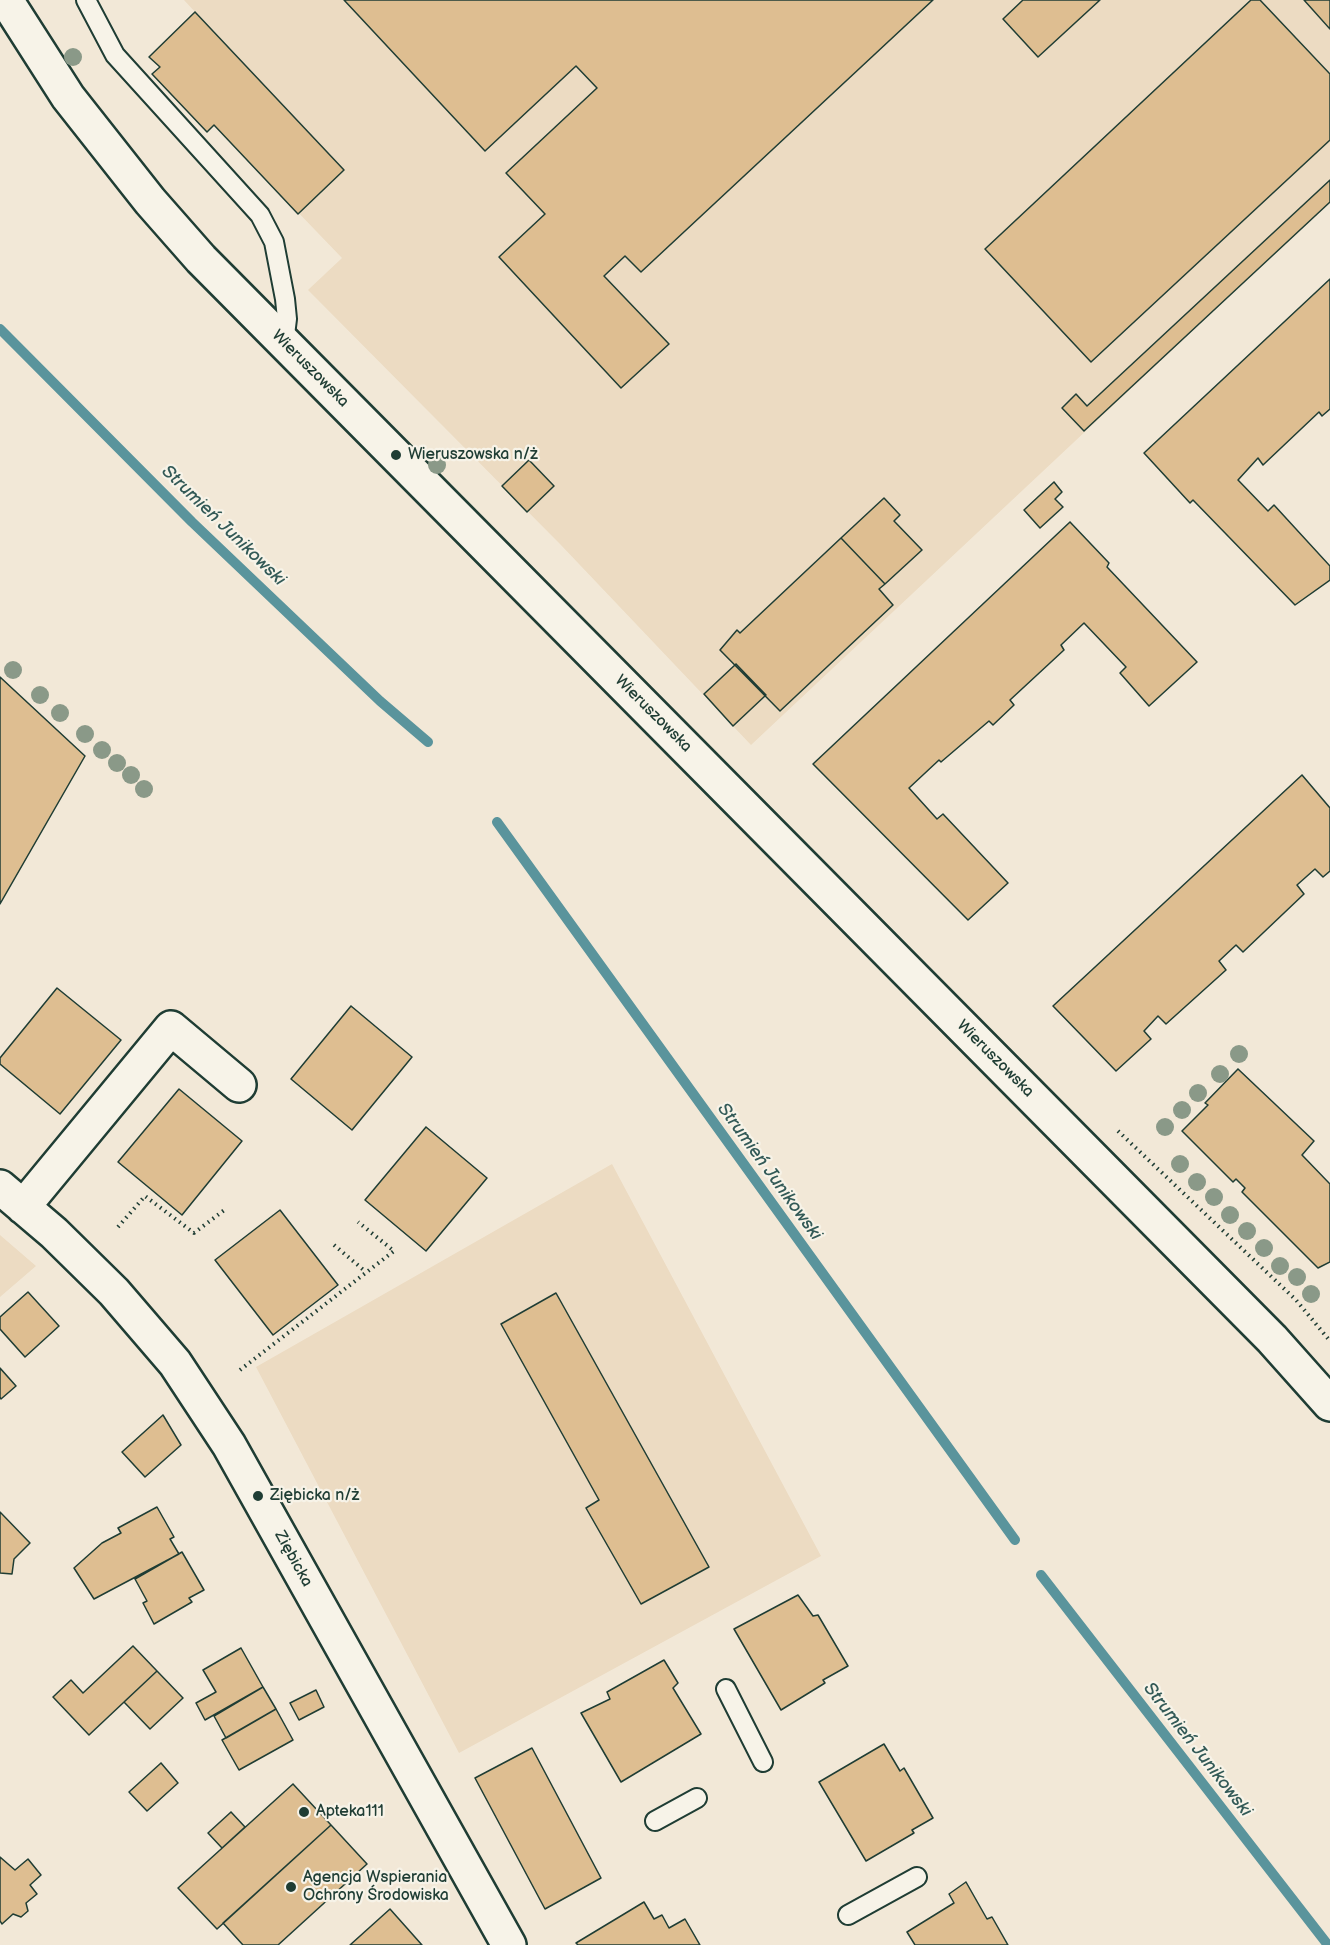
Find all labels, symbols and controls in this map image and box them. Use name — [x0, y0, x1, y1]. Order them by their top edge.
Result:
street label: Wieruszowska — [267, 326, 353, 412]
place label: Wieruszowska n/ż — [408, 445, 538, 465]
marker: Wieruszowska n/ż — [389, 448, 403, 462]
water label: Strumień Junikowski — [156, 461, 290, 591]
street label: Wieruszowska — [610, 671, 696, 757]
street label: Wieruszowska — [952, 1016, 1038, 1102]
water label: Strumień Junikowski — [712, 1099, 826, 1245]
place label: Ziębicka n/ż — [270, 1486, 359, 1506]
marker: Ziębicka n/ż — [251, 1489, 265, 1503]
street label: Ziębicka — [270, 1528, 316, 1590]
water label: Strumień Junikowski — [1138, 1679, 1256, 1821]
place label: Apteka111 — [316, 1802, 384, 1822]
marker: Apteka111 — [297, 1805, 311, 1819]
place label: Agencja Wspierania Ochrony Środowiska — [303, 1868, 449, 1906]
marker: Agencja Wspierania Ochrony Środowiska — [284, 1880, 298, 1894]

